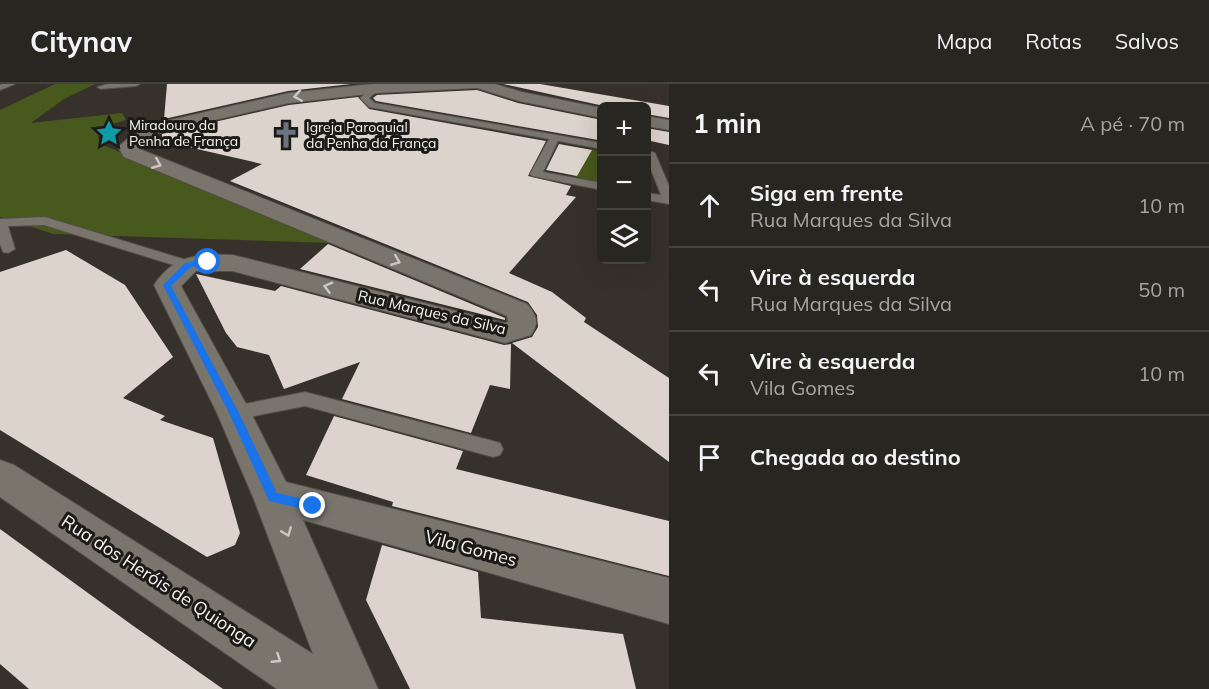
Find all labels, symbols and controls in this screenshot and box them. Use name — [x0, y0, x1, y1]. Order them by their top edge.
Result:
text: Citynav — [30, 24, 132, 59]
text: Mapa — [937, 28, 992, 54]
text: Rotas — [1025, 28, 1082, 54]
text: Salvos — [1115, 28, 1179, 54]
one-way arrow — [294, 89, 304, 102]
map controls — [597, 102, 651, 264]
button: + — [597, 102, 651, 156]
text: 1 min — [693, 107, 762, 140]
text: A pé · 70 m — [1080, 111, 1185, 136]
place label: Miradouro da Penha de França — [129, 116, 238, 150]
place icon: Miradouro da Penha de França — [94, 118, 124, 148]
place label: Igreja Paroquial da Penha da França — [306, 118, 436, 152]
church icon: Igreja Paroquial da Penha da França — [271, 120, 301, 150]
button: − — [597, 156, 651, 210]
one-way arrow — [150, 157, 161, 169]
text: Siga em frente — [750, 179, 903, 207]
icon: ahead — [693, 189, 726, 222]
text: 10 m — [1138, 193, 1185, 218]
text: Rua Marques da Silva — [750, 207, 952, 232]
button: layers — [597, 210, 651, 264]
route start — [194, 248, 220, 274]
one-way arrow — [389, 254, 400, 266]
text: Vire à esquerda — [750, 263, 915, 291]
icon: left — [693, 273, 726, 306]
text: 50 m — [1138, 277, 1185, 302]
one-way arrow — [323, 281, 333, 294]
street label: Rua Marques da Silva — [356, 286, 508, 338]
text: Rua Marques da Silva — [750, 291, 952, 316]
text: Vire à esquerda — [750, 347, 915, 375]
icon: left — [693, 357, 726, 390]
text: 10 m — [1138, 361, 1185, 386]
text: Vila Gomes — [750, 375, 855, 400]
icon: arrive — [693, 441, 726, 474]
text: Chegada ao destino — [750, 443, 961, 471]
route end — [299, 492, 325, 518]
street label: Rua dos Heróis de Quionga — [57, 509, 261, 653]
street label: Vila Gomes — [422, 525, 520, 571]
one-way arrow — [280, 526, 292, 537]
one-way arrow — [270, 652, 281, 663]

